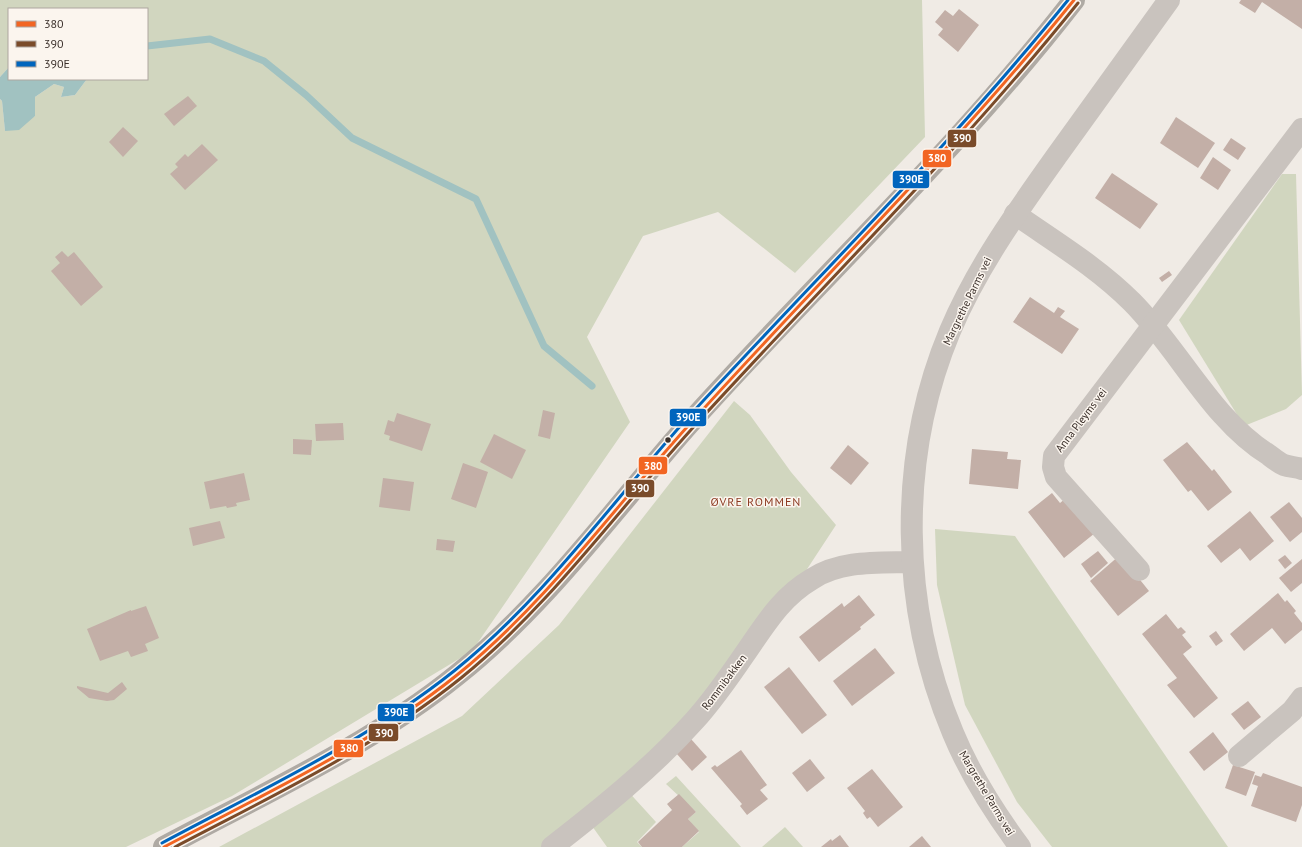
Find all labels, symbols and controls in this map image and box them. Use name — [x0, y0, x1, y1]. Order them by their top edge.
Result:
legend — [8, 8, 148, 80]
text: 380 — [44, 16, 64, 31]
text: 390 — [44, 36, 64, 51]
text: 390E — [44, 56, 70, 71]
line badge: 390 — [947, 129, 977, 148]
text: 390 — [953, 131, 971, 145]
line badge: 380 — [922, 149, 952, 168]
text: 380 — [928, 151, 946, 165]
line badge: 390E — [892, 170, 930, 189]
text: 390E — [899, 172, 923, 186]
street label: Margrethe Parms vei — [940, 255, 994, 347]
street label: Anna Pleyms vei — [1052, 385, 1110, 455]
line badge: 390E — [669, 408, 707, 427]
text: 390E — [676, 410, 700, 424]
unlabelled marker — [663, 435, 673, 445]
line badge: 380 — [638, 456, 668, 475]
text: 380 — [644, 459, 662, 473]
line badge: 390 — [625, 479, 655, 498]
text: 390 — [631, 481, 649, 495]
district label: ØVRE ROMMEN — [711, 494, 801, 509]
street label: Rommibakken — [699, 651, 749, 713]
line badge: 390E — [377, 703, 415, 722]
text: 390E — [384, 705, 408, 719]
line badge: 390 — [368, 723, 399, 742]
text: 390 — [375, 726, 393, 740]
line badge: 380 — [333, 739, 364, 758]
text: 380 — [340, 741, 358, 755]
street label: Margrethe Parms vei — [956, 748, 1018, 838]

